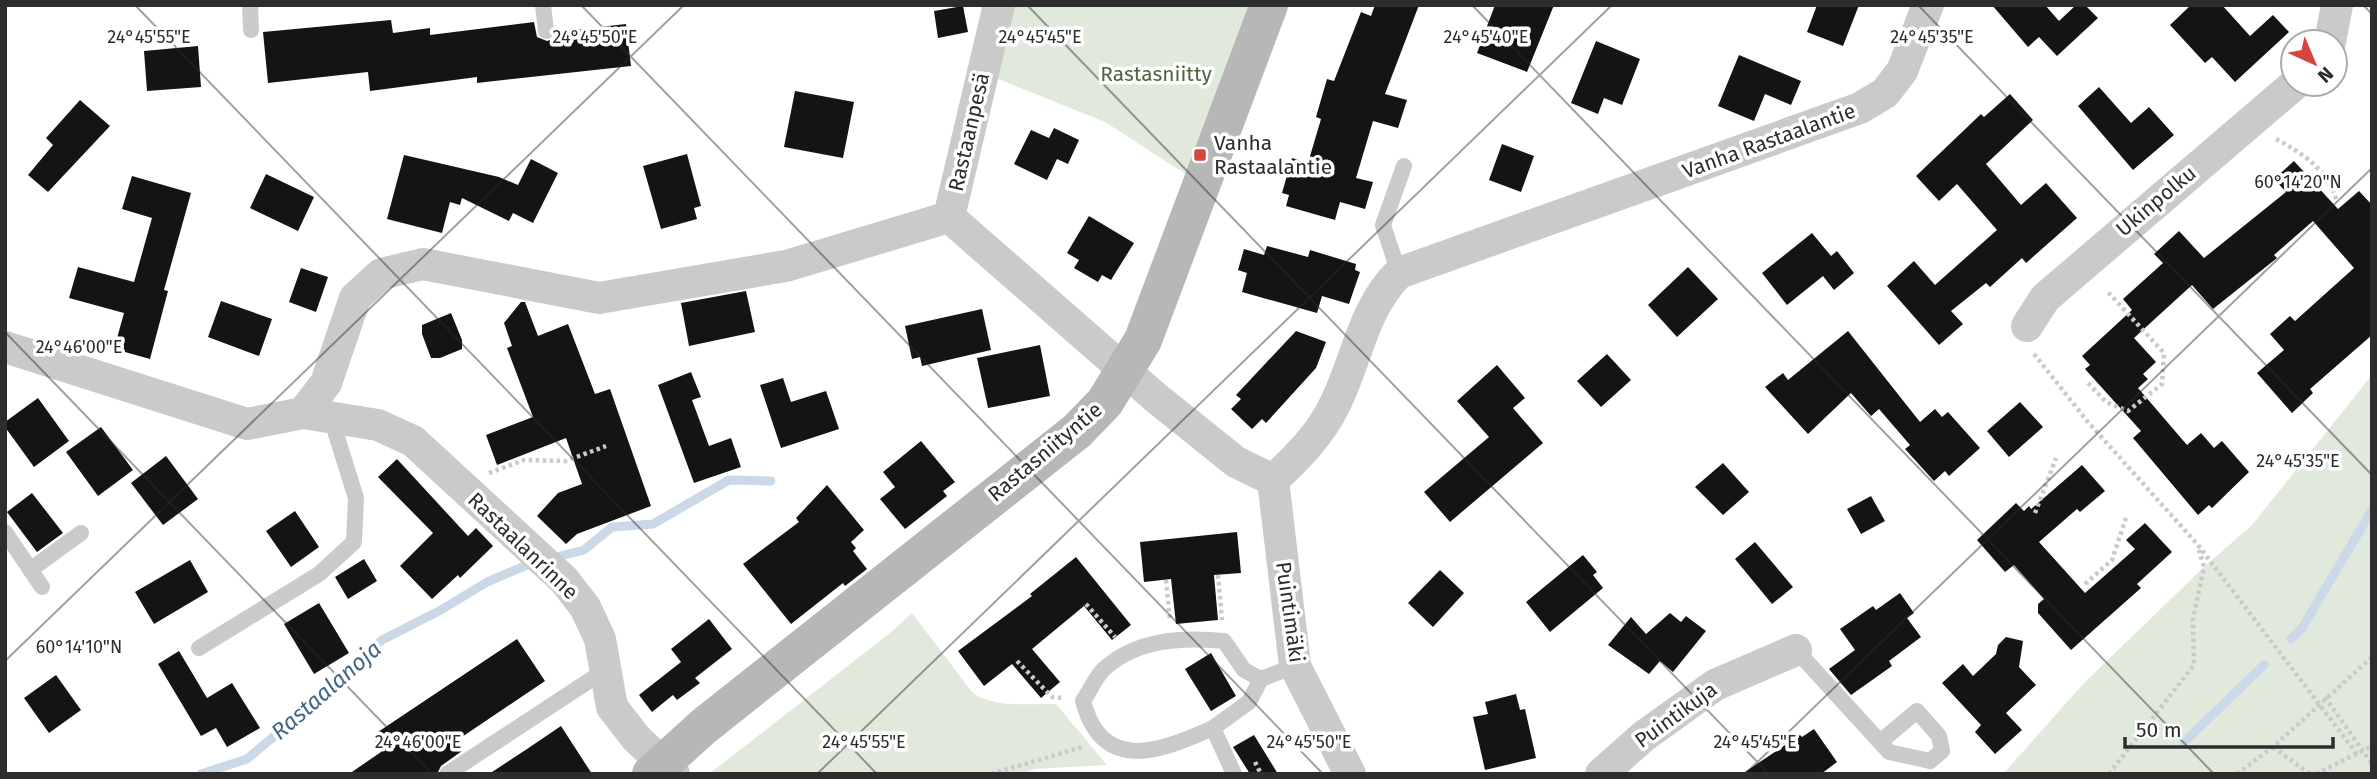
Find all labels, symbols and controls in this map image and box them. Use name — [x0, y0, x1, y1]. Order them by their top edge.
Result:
text: 24°45'55"E — [107, 26, 191, 48]
text: 24°45'50"E — [553, 26, 637, 48]
text: 24°45'45"E — [998, 26, 1082, 48]
text: 24°45'40"E — [1444, 26, 1528, 48]
text: 24°45'35"E — [1890, 26, 1974, 48]
north arrow — [2279, 28, 2349, 98]
park label: Rastasniitty — [1100, 61, 1212, 87]
text: N — [2313, 62, 2338, 88]
street label: Rastaanpesä — [943, 70, 995, 194]
street label: Vanha Rastaalantie — [1679, 98, 1859, 184]
place label: Vanha Rastaalantie — [1214, 130, 1332, 180]
marker: Vanha Rastaalantie — [1192, 147, 1208, 163]
street label: Ukinpolku — [2111, 160, 2201, 242]
text: 60°14'20"N — [2254, 171, 2342, 193]
text: 24°46'00"E — [36, 336, 122, 358]
street label: Rastasniityntie — [983, 397, 1107, 507]
text: 24°45'35"E — [2256, 450, 2340, 472]
street label: Rastaalanrinne — [462, 487, 584, 605]
street label: Puintimäki — [1270, 560, 1310, 664]
water label: Rastaalanoja — [265, 635, 387, 745]
text: 60°14'10"N — [36, 636, 122, 658]
street label: Puintikuja — [1630, 676, 1722, 754]
scale bar — [2125, 706, 2333, 750]
text: 50 m — [2136, 717, 2182, 743]
text: 24°46'00"E — [375, 731, 461, 753]
text: 24°45'55"E — [822, 731, 906, 753]
text: 24°45'50"E — [1267, 731, 1351, 753]
text: 24°45'45"E — [1713, 731, 1797, 753]

